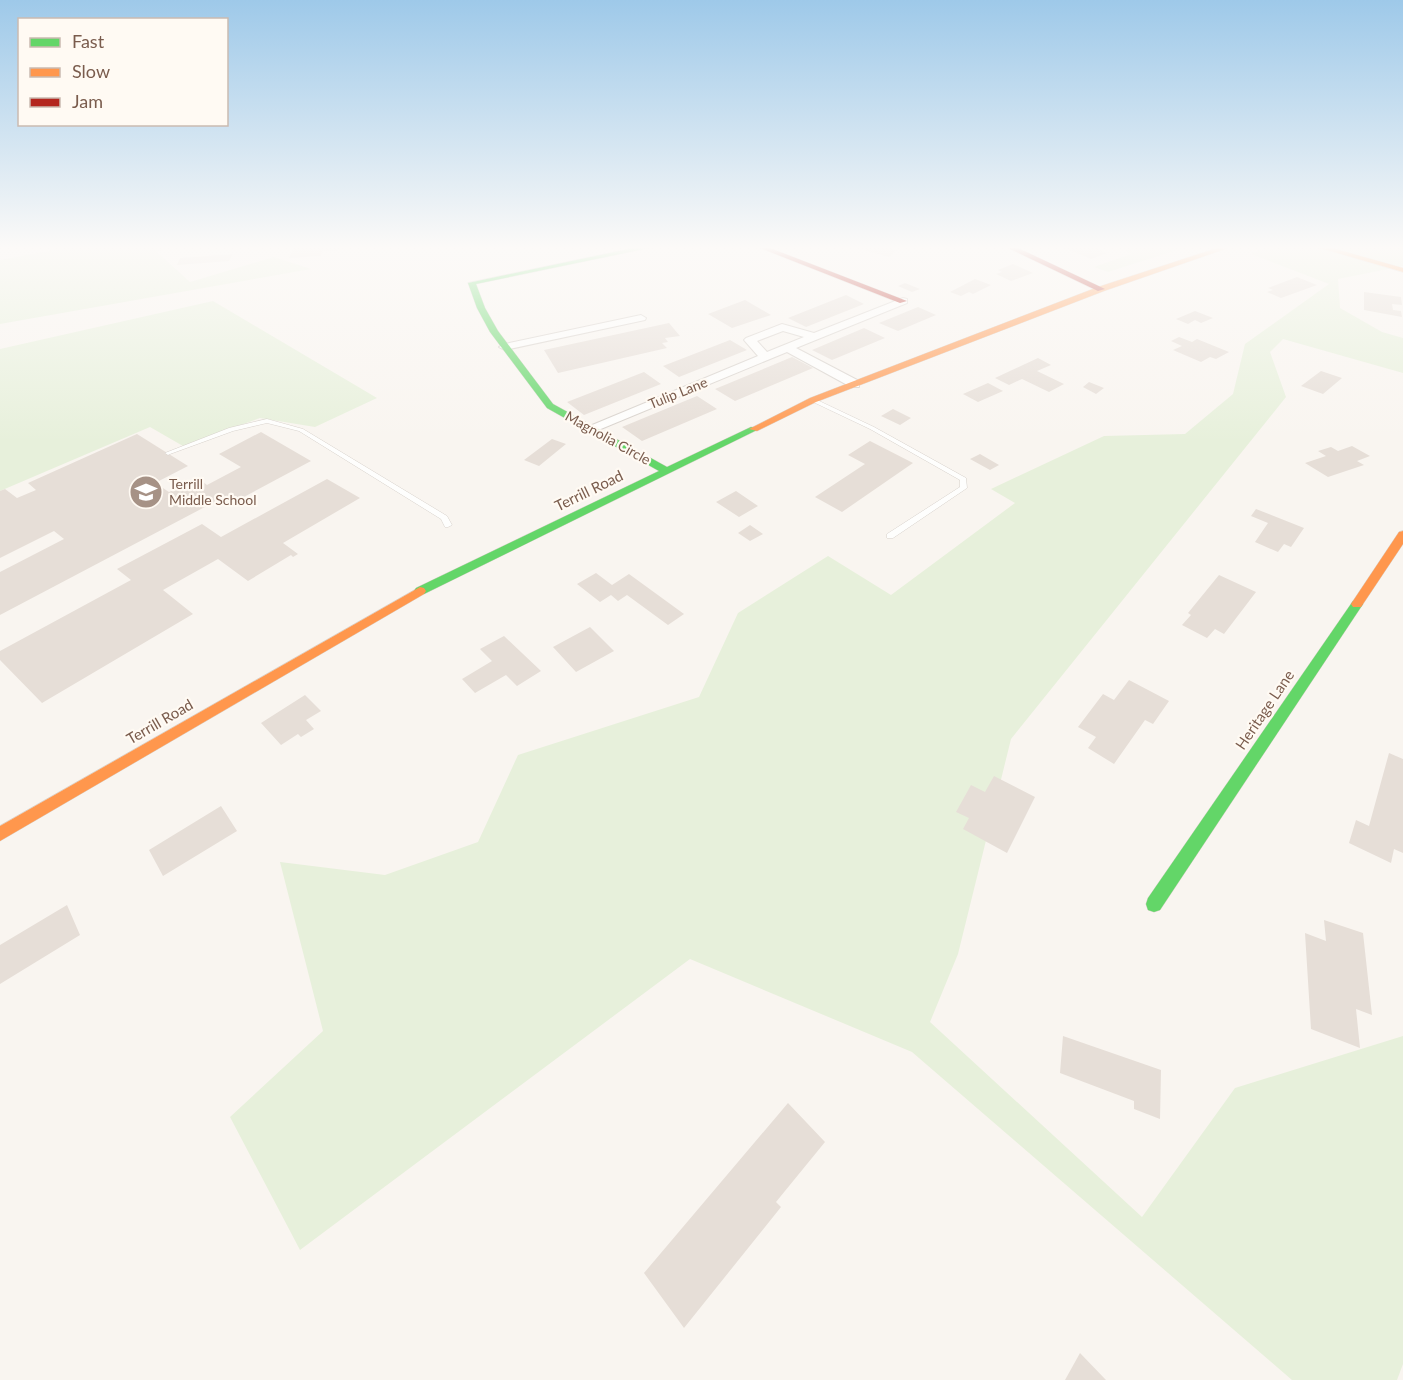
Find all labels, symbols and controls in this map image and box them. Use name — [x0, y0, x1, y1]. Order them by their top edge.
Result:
legend — [18, 18, 228, 126]
text: Fast — [72, 30, 105, 52]
text: Slow — [72, 60, 110, 82]
text: Jam — [72, 90, 103, 112]
street label: Tulip Lane — [646, 373, 710, 412]
street label: Magnolia Circle — [563, 407, 654, 468]
street label: Terrill Road — [552, 466, 626, 514]
school or university icon: Terrill Middle School — [128, 474, 164, 510]
place label: Terrill Middle School — [169, 475, 256, 508]
street label: Heritage Lane — [1231, 666, 1297, 753]
street label: Terrill Road — [123, 695, 196, 747]

